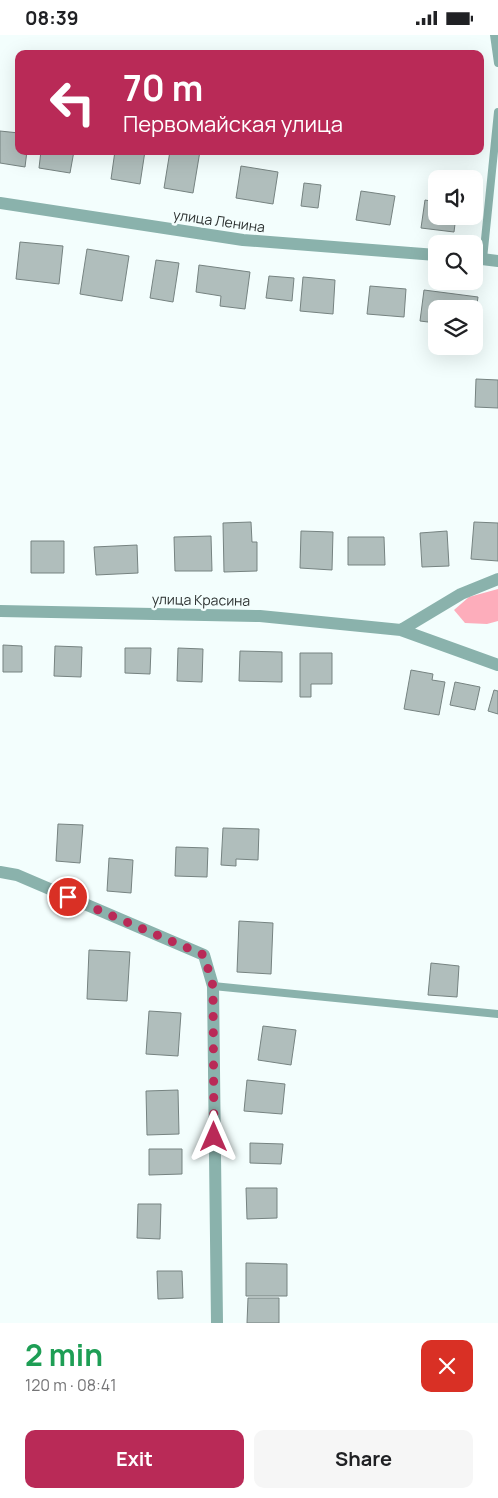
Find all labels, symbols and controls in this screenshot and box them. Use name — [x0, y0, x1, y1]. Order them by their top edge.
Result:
text: 08:39 — [25, 5, 79, 31]
text: 70 m — [123, 64, 203, 112]
icon: left — [40, 70, 105, 135]
text: Первомайская улица — [123, 109, 343, 139]
map controls — [428, 170, 483, 355]
button: sound — [428, 170, 483, 225]
street label: улица Ленина — [172, 205, 266, 236]
button: search — [428, 235, 483, 290]
button: layers — [428, 300, 483, 355]
street label: улица Красина — [152, 589, 250, 610]
pin — [47, 876, 89, 918]
icon: arrive — [54, 883, 82, 911]
position arrow — [187, 1110, 239, 1162]
text: 2 min — [25, 1334, 103, 1375]
button: close — [421, 1340, 473, 1392]
text: 120 m · 08:41 — [25, 1374, 116, 1396]
button: Exit — [25, 1430, 244, 1488]
button: Share — [254, 1430, 473, 1488]

